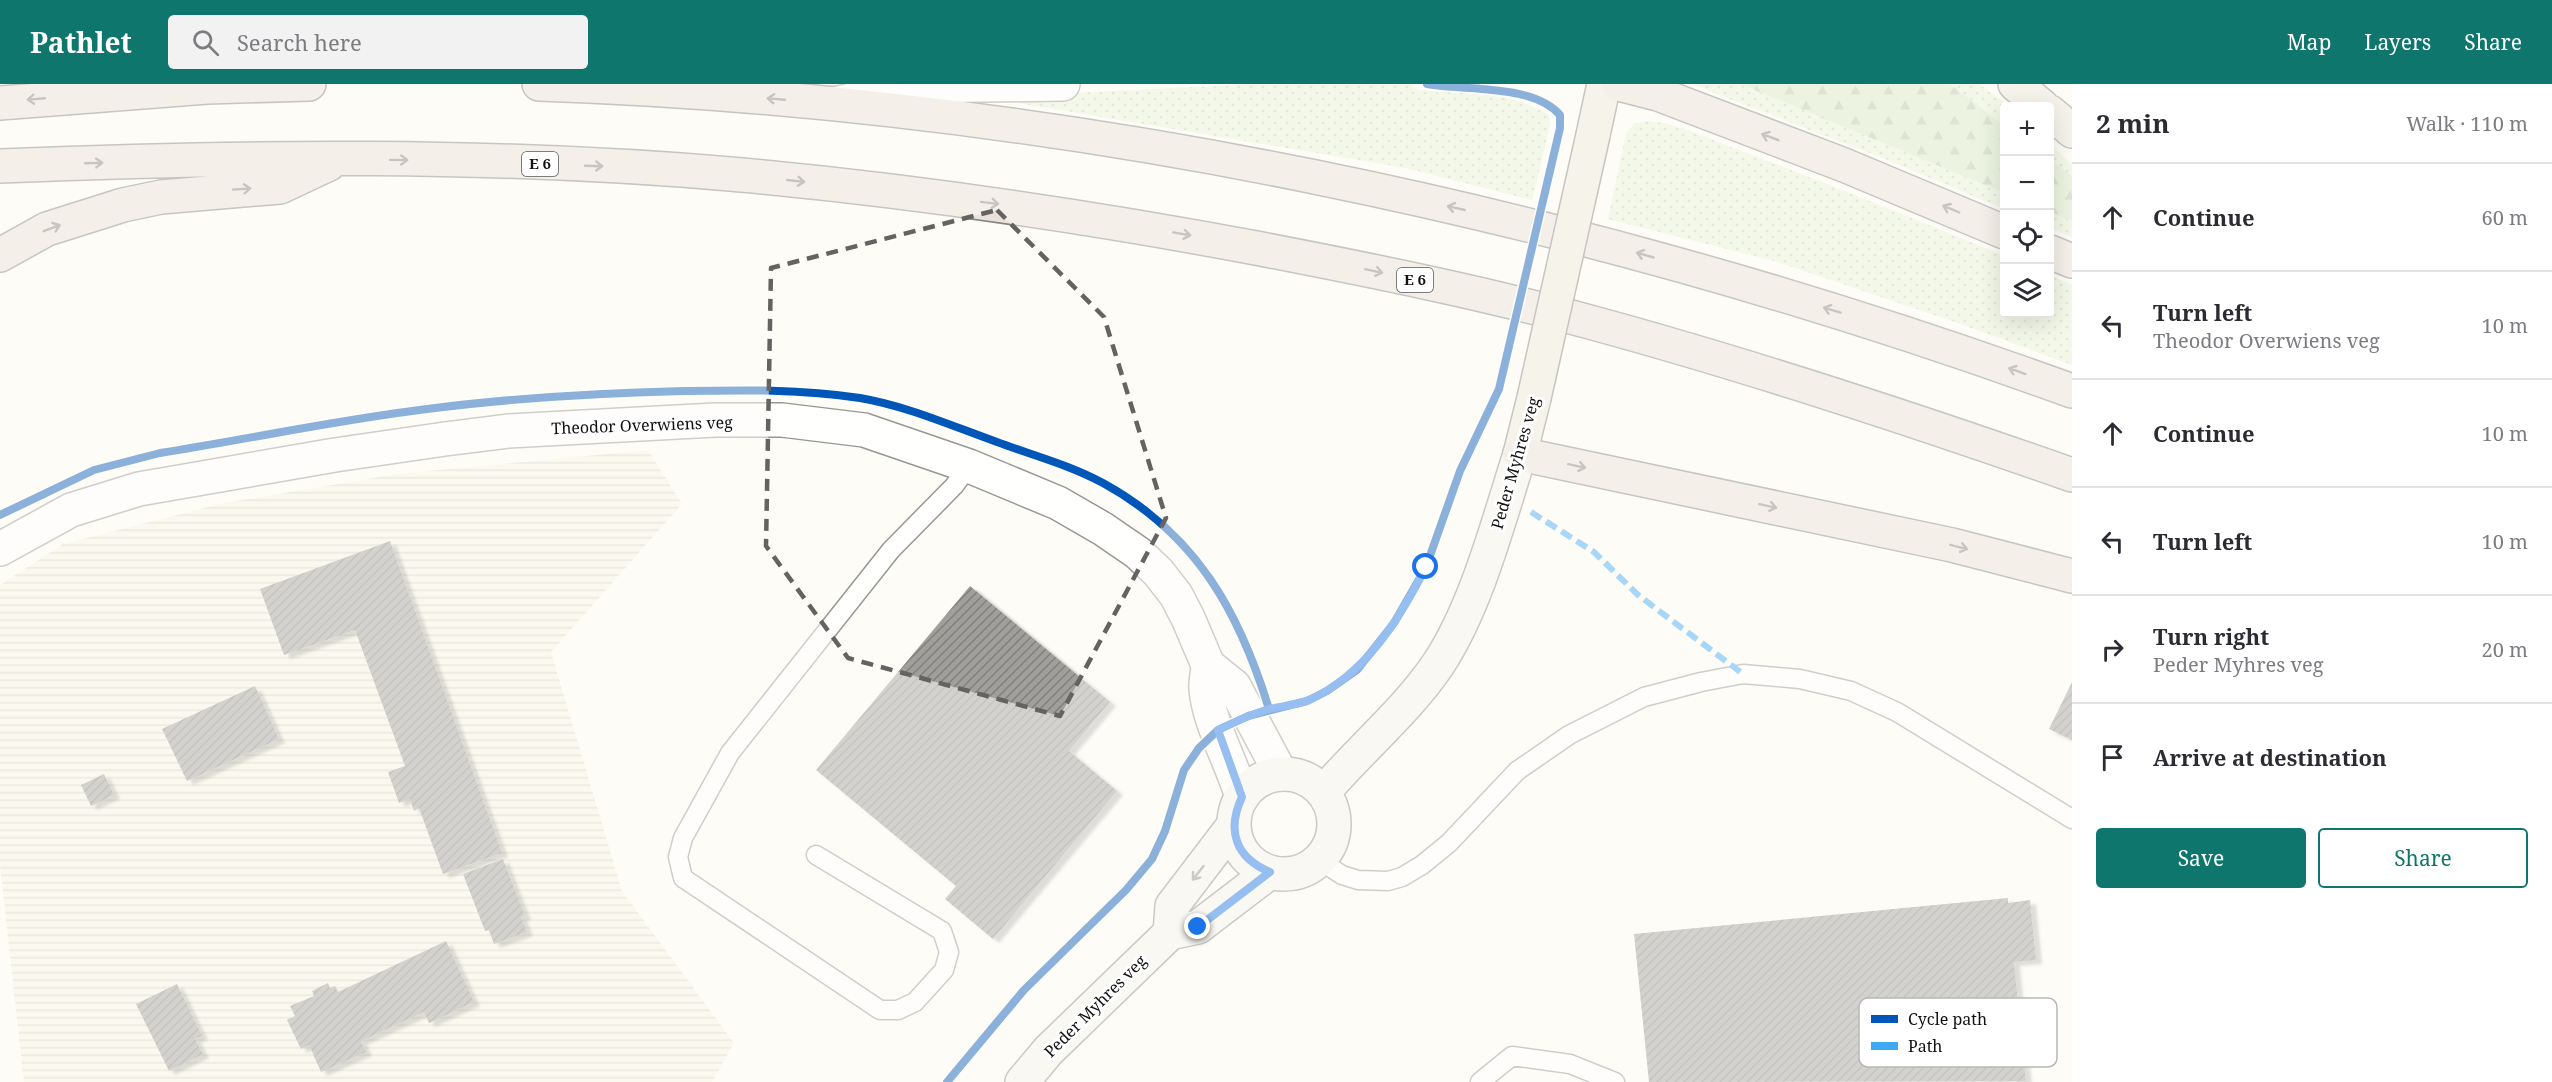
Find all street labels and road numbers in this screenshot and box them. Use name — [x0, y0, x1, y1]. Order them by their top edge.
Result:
road number: E 6 — [522, 152, 558, 176]
road number: E 6 — [1397, 268, 1433, 292]
street label: Peder Myhres veg — [1486, 394, 1544, 532]
street label: Theodor Overwiens veg — [551, 411, 733, 439]
street label: Peder Myhres veg — [1039, 950, 1151, 1062]

